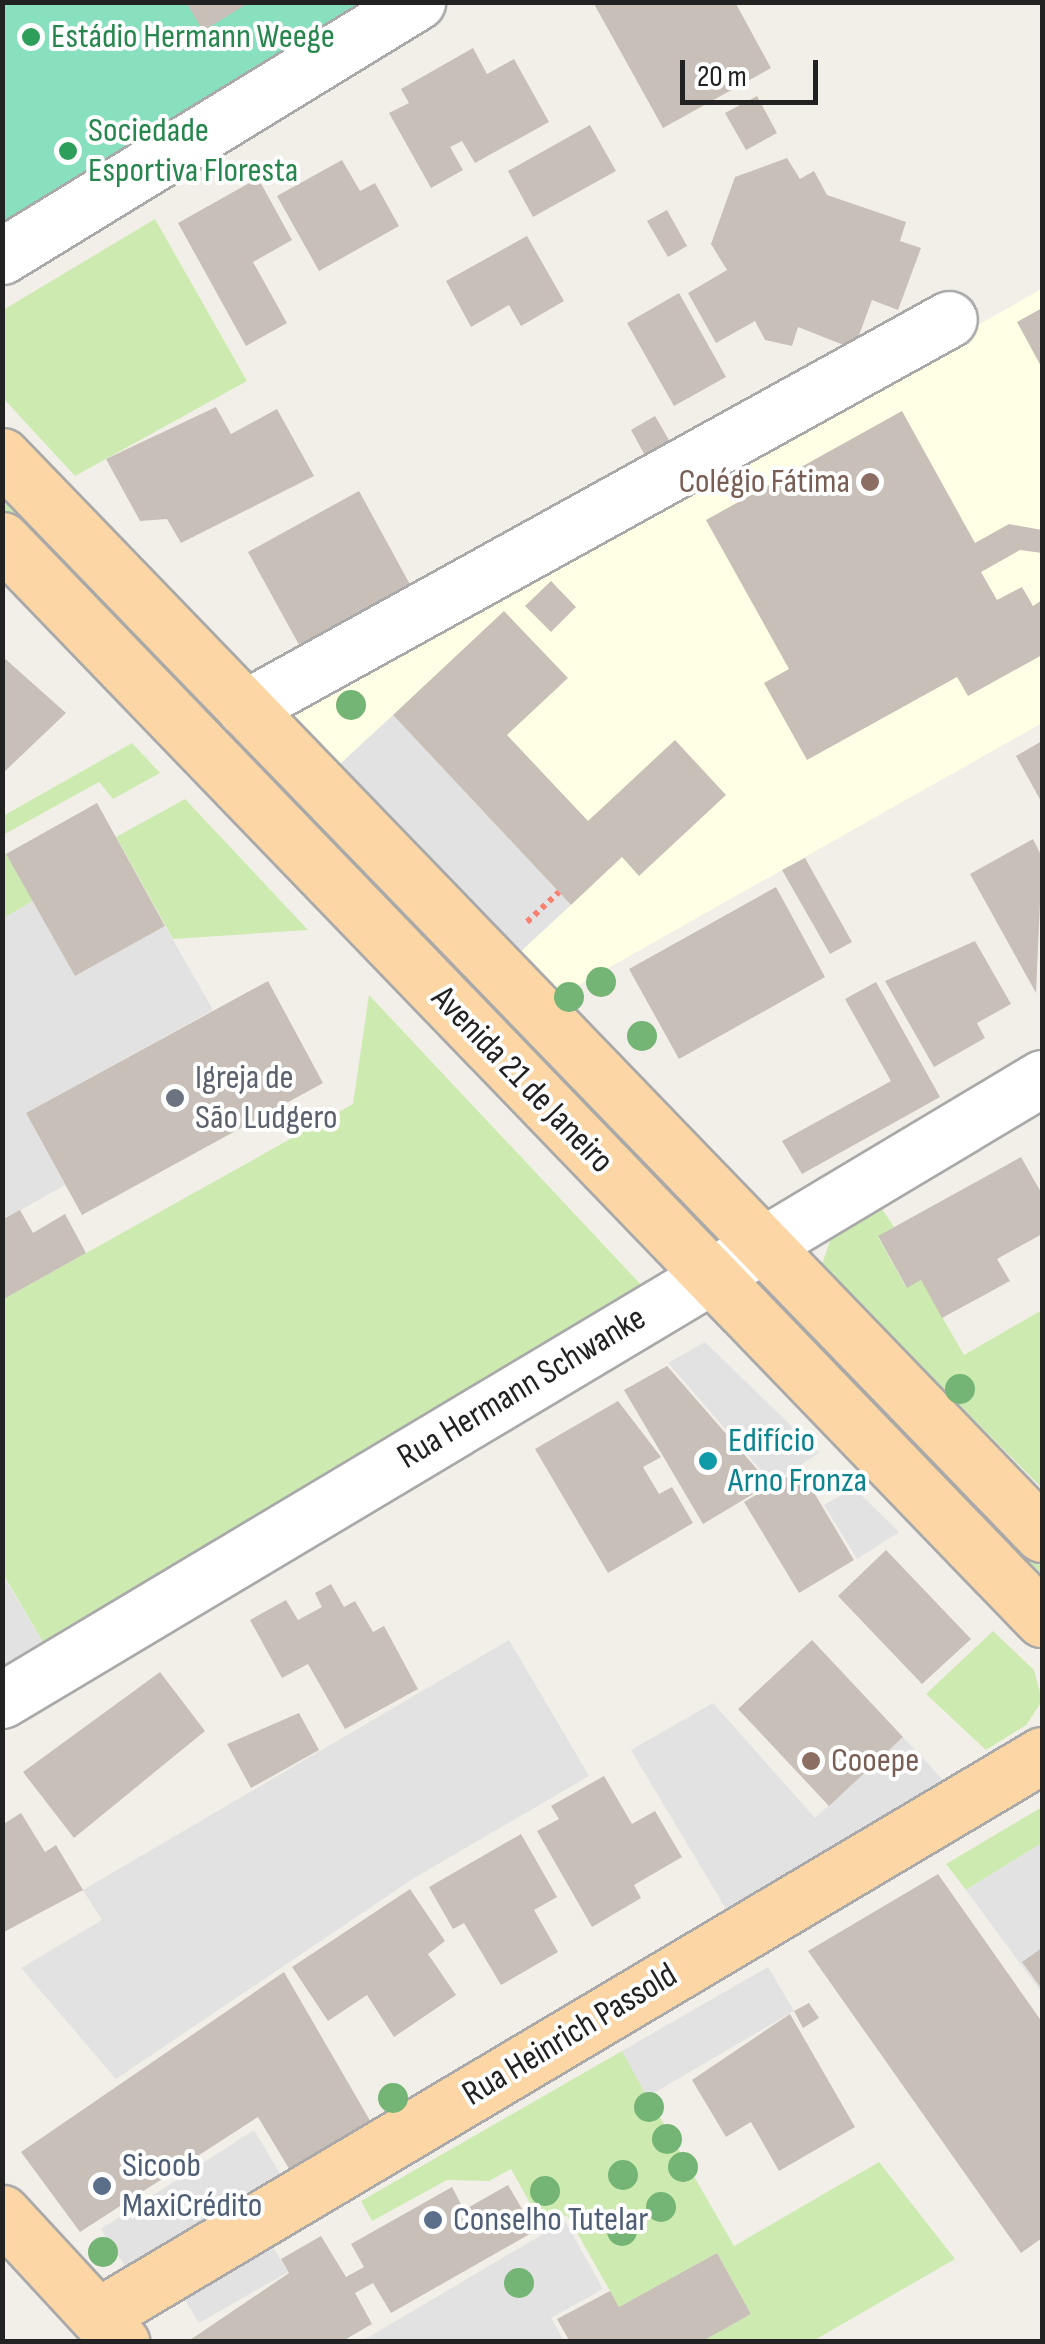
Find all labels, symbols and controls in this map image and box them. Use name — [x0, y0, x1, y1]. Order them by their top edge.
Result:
place label: Estádio Hermann Weege — [51, 16, 335, 58]
marker: Estádio Hermann Weege — [20, 26, 42, 48]
scale bar — [685, 40, 822, 102]
text: 20 m — [697, 59, 747, 95]
place label: Sociedade Esportiva Floresta — [88, 110, 298, 192]
marker: Sociedade Esportiva Floresta — [57, 140, 79, 162]
place label: Colégio Fátima — [678, 461, 850, 503]
marker: Colégio Fátima — [859, 471, 881, 493]
street label: Avenida 21 de Janeiro — [422, 978, 622, 1182]
place label: Igreja de São Ludgero — [195, 1057, 338, 1139]
marker: Igreja de São Ludgero — [164, 1087, 186, 1109]
street label: Rua Hermann Schwanke — [390, 1297, 654, 1479]
place label: Edifício Arno Fronza — [728, 1420, 867, 1502]
marker: Edifício Arno Fronza — [697, 1450, 719, 1472]
place label: Cooepe — [831, 1740, 919, 1782]
marker: Cooepe — [800, 1750, 822, 1772]
street label: Rua Heinrich Passold — [455, 1955, 685, 2115]
place label: Sicoob MaxiCrédito — [122, 2145, 262, 2227]
marker: Sicoob MaxiCrédito — [91, 2175, 113, 2197]
place label: Conselho Tutelar — [453, 2199, 648, 2241]
marker: Conselho Tutelar — [422, 2209, 444, 2231]

